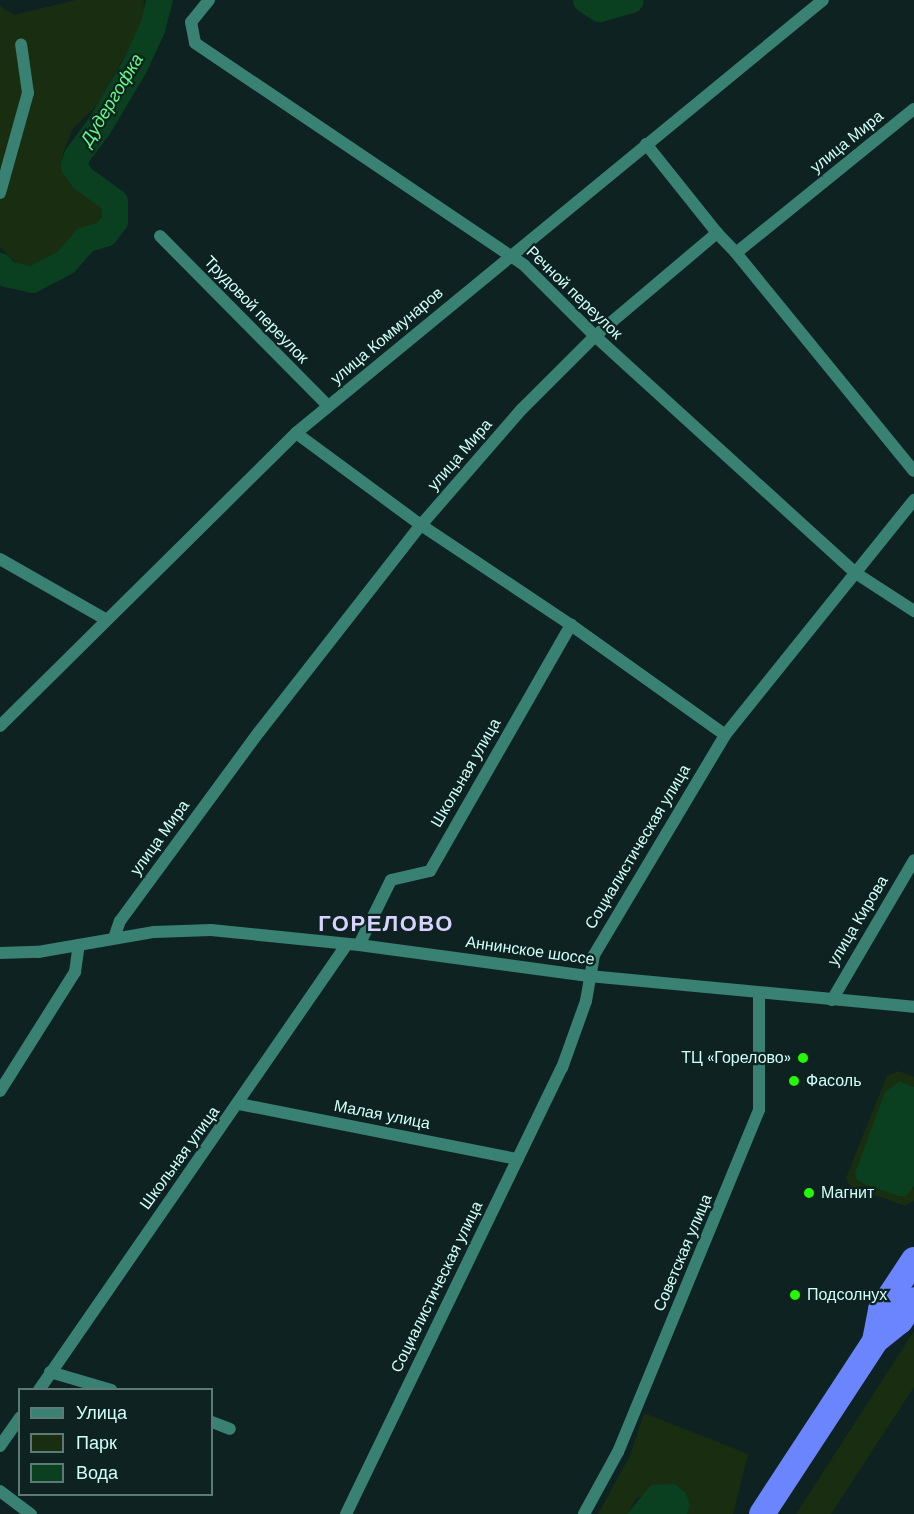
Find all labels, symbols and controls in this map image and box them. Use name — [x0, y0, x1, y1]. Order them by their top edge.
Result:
water label: Дудергофка — [76, 50, 148, 150]
street label: улица Мира — [807, 107, 887, 177]
street label: Речной переулок — [522, 242, 626, 344]
street label: Трудовой переулок — [200, 252, 312, 368]
street label: улица Коммунаров — [327, 283, 447, 389]
street label: улица Мира — [424, 415, 496, 495]
street label: Школьная улица — [427, 715, 505, 831]
street label: Социалистическая улица — [581, 761, 695, 933]
street label: улица Мира — [126, 797, 194, 879]
street label: улица Кирова — [824, 873, 892, 969]
district label: ГОРЕЛОВО — [318, 911, 454, 937]
street label: Аннинское шоссе — [464, 932, 596, 970]
place label: ТЦ «Горелово» — [681, 1048, 791, 1068]
marker: ТЦ «Горелово» — [796, 1051, 810, 1065]
place label: Фасоль — [806, 1071, 861, 1091]
marker: Фасоль — [787, 1074, 801, 1088]
street label: Малая улица — [332, 1096, 432, 1134]
street label: Школьная улица — [136, 1103, 224, 1213]
place label: Магнит — [821, 1183, 874, 1203]
marker: Магнит — [802, 1186, 816, 1200]
street label: Советская улица — [650, 1192, 716, 1314]
street label: Социалистическая улица — [387, 1198, 487, 1376]
place label: Подсолнух — [807, 1285, 887, 1305]
marker: Подсолнух — [788, 1288, 802, 1302]
legend — [18, 1388, 213, 1496]
text: Улица — [76, 1401, 127, 1425]
text: Парк — [76, 1431, 117, 1455]
text: Вода — [76, 1461, 118, 1485]

